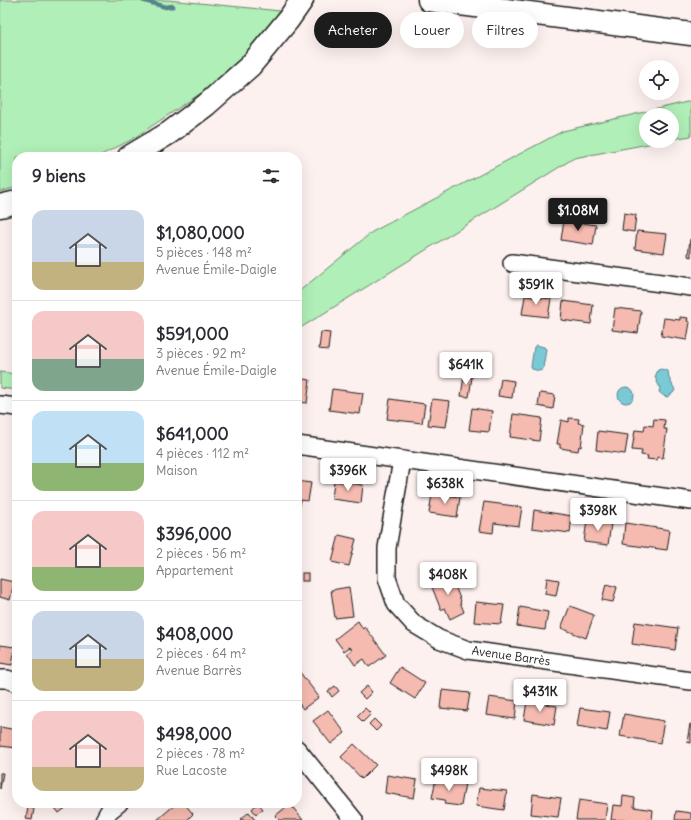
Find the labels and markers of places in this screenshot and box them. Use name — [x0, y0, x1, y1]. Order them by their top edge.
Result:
pin: $1.08M — [545, 198, 611, 232]
pin: $591K — [508, 272, 564, 306]
pin: $641K — [438, 352, 494, 386]
pin: $396K — [320, 458, 376, 492]
pin: $638K — [417, 471, 473, 505]
pin: $398K — [570, 498, 626, 532]
pin: $408K — [420, 562, 476, 596]
pin: $431K — [512, 679, 568, 713]
pin: $498K — [421, 758, 477, 792]

